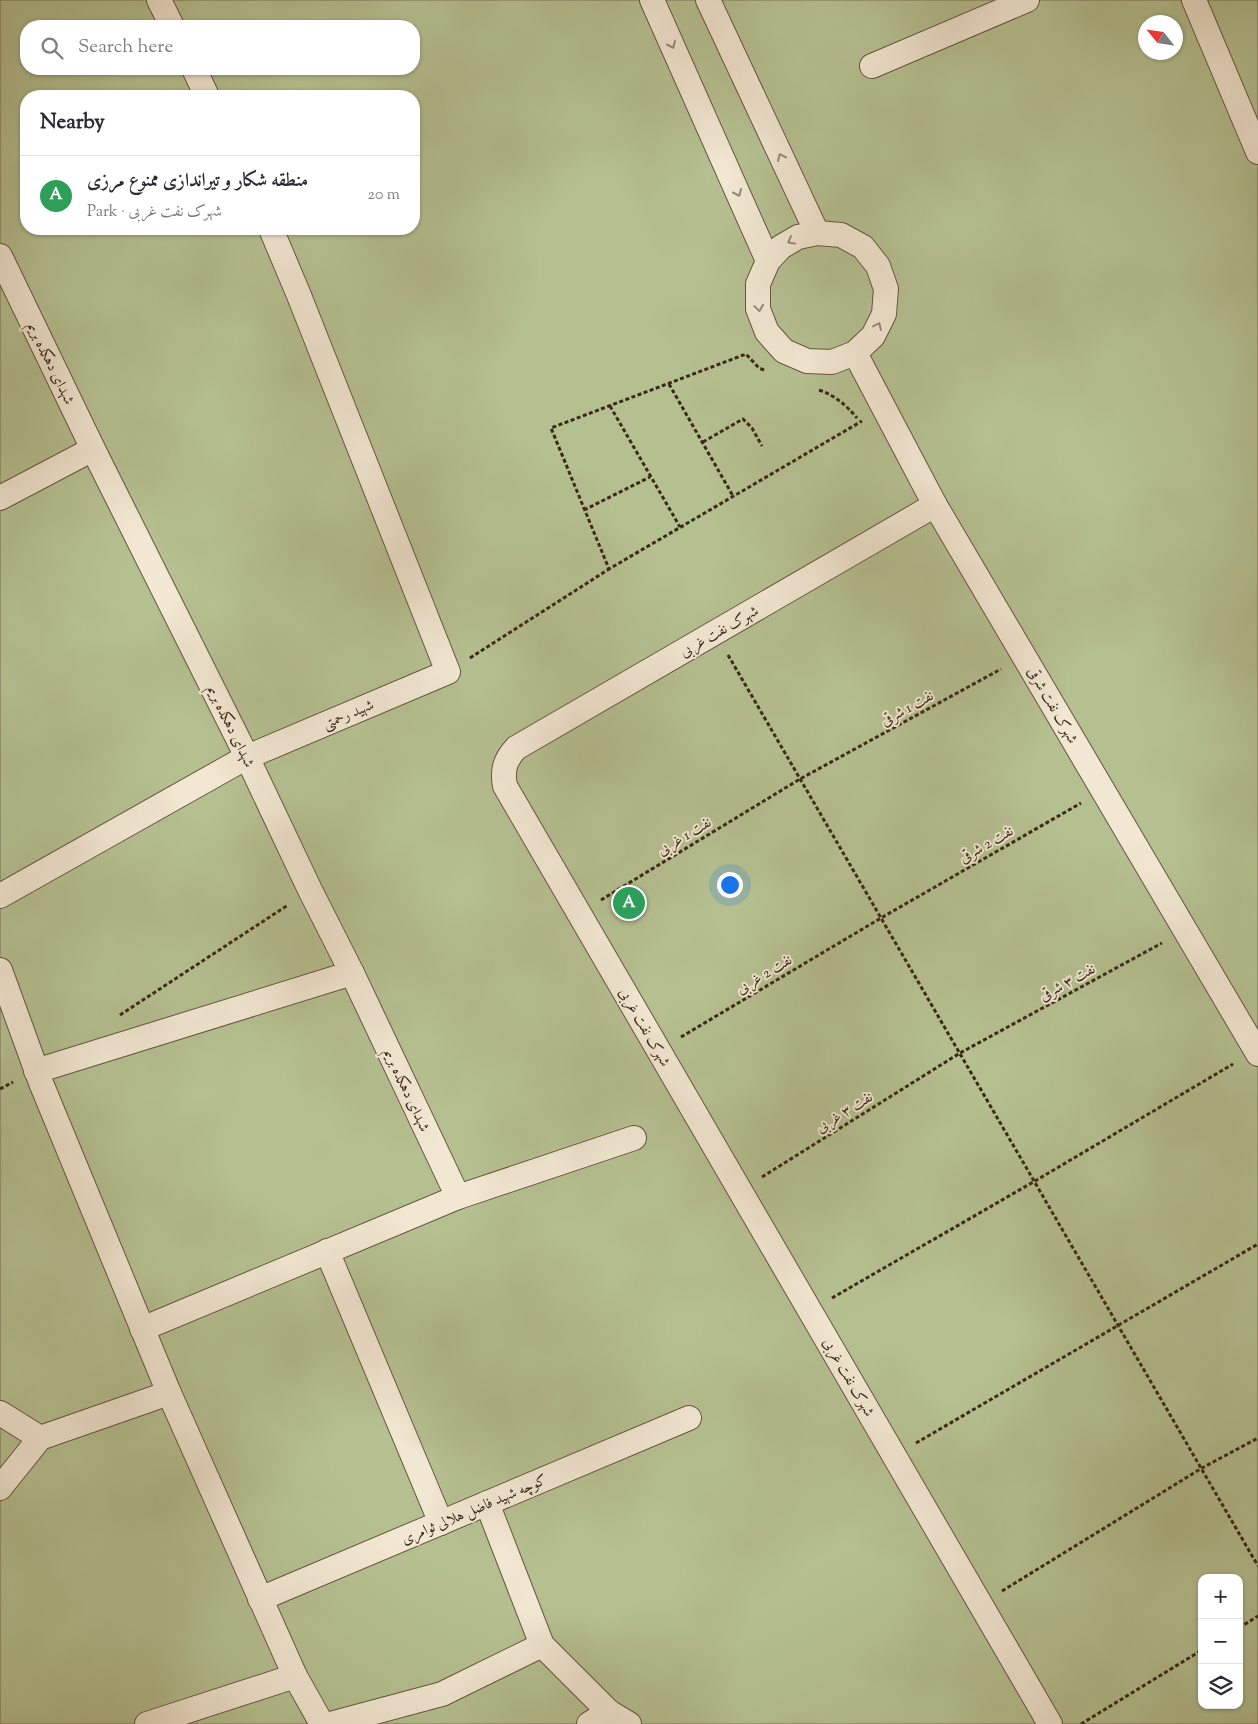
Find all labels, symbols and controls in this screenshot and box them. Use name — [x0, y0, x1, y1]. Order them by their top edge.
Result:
north arrow — [1138, 15, 1183, 60]
search box — [20, 20, 420, 75]
icon: search — [38, 34, 66, 62]
text: Search here — [78, 34, 173, 61]
one-way arrow — [665, 40, 676, 49]
text: Nearby — [40, 108, 105, 138]
one-way arrow — [777, 153, 788, 162]
text: منطقه شکار و تیراندازی ممنوع مرزی — [87, 168, 308, 195]
text: A — [50, 184, 63, 207]
text: 20 m — [367, 184, 400, 207]
one-way arrow — [731, 188, 742, 197]
text: Park · شهرک نفت غربی — [87, 201, 222, 224]
one-way arrow — [788, 234, 797, 244]
one-way arrow — [753, 304, 764, 312]
street label: شهدای دهکده بریم — [20, 319, 79, 409]
one-way arrow — [872, 322, 882, 331]
street label: شهرک نفت غربی — [676, 601, 763, 663]
street label: شهرک نفت شرقی — [1021, 664, 1082, 748]
street label: شهدای دهکده بریم — [200, 682, 259, 772]
street label: نفت 1 شرقی — [878, 686, 938, 732]
street label: شهید رحمتی — [320, 695, 377, 736]
street label: نفت 1 غربی — [654, 813, 716, 862]
street label: نفت 2 شرقی — [956, 821, 1018, 869]
your location — [717, 872, 743, 898]
pin: A — [613, 884, 645, 922]
street label: نفت 2 غربی — [733, 950, 797, 1000]
street label: نفت ۳ شرقی — [1036, 959, 1100, 1007]
street label: شهرک نفت غربی — [613, 984, 675, 1071]
street label: شهدای دهکده بریم — [376, 1046, 434, 1136]
street label: نفت ۳ غربی — [812, 1087, 877, 1139]
street label: شهرک نفت غربی — [817, 1334, 879, 1421]
street label: کوچه شهید فاضل هلالی ثوامری — [399, 1470, 551, 1551]
map controls — [1198, 1574, 1243, 1709]
button: + — [1198, 1574, 1243, 1619]
button: − — [1198, 1619, 1243, 1664]
button: layers — [1198, 1664, 1243, 1709]

